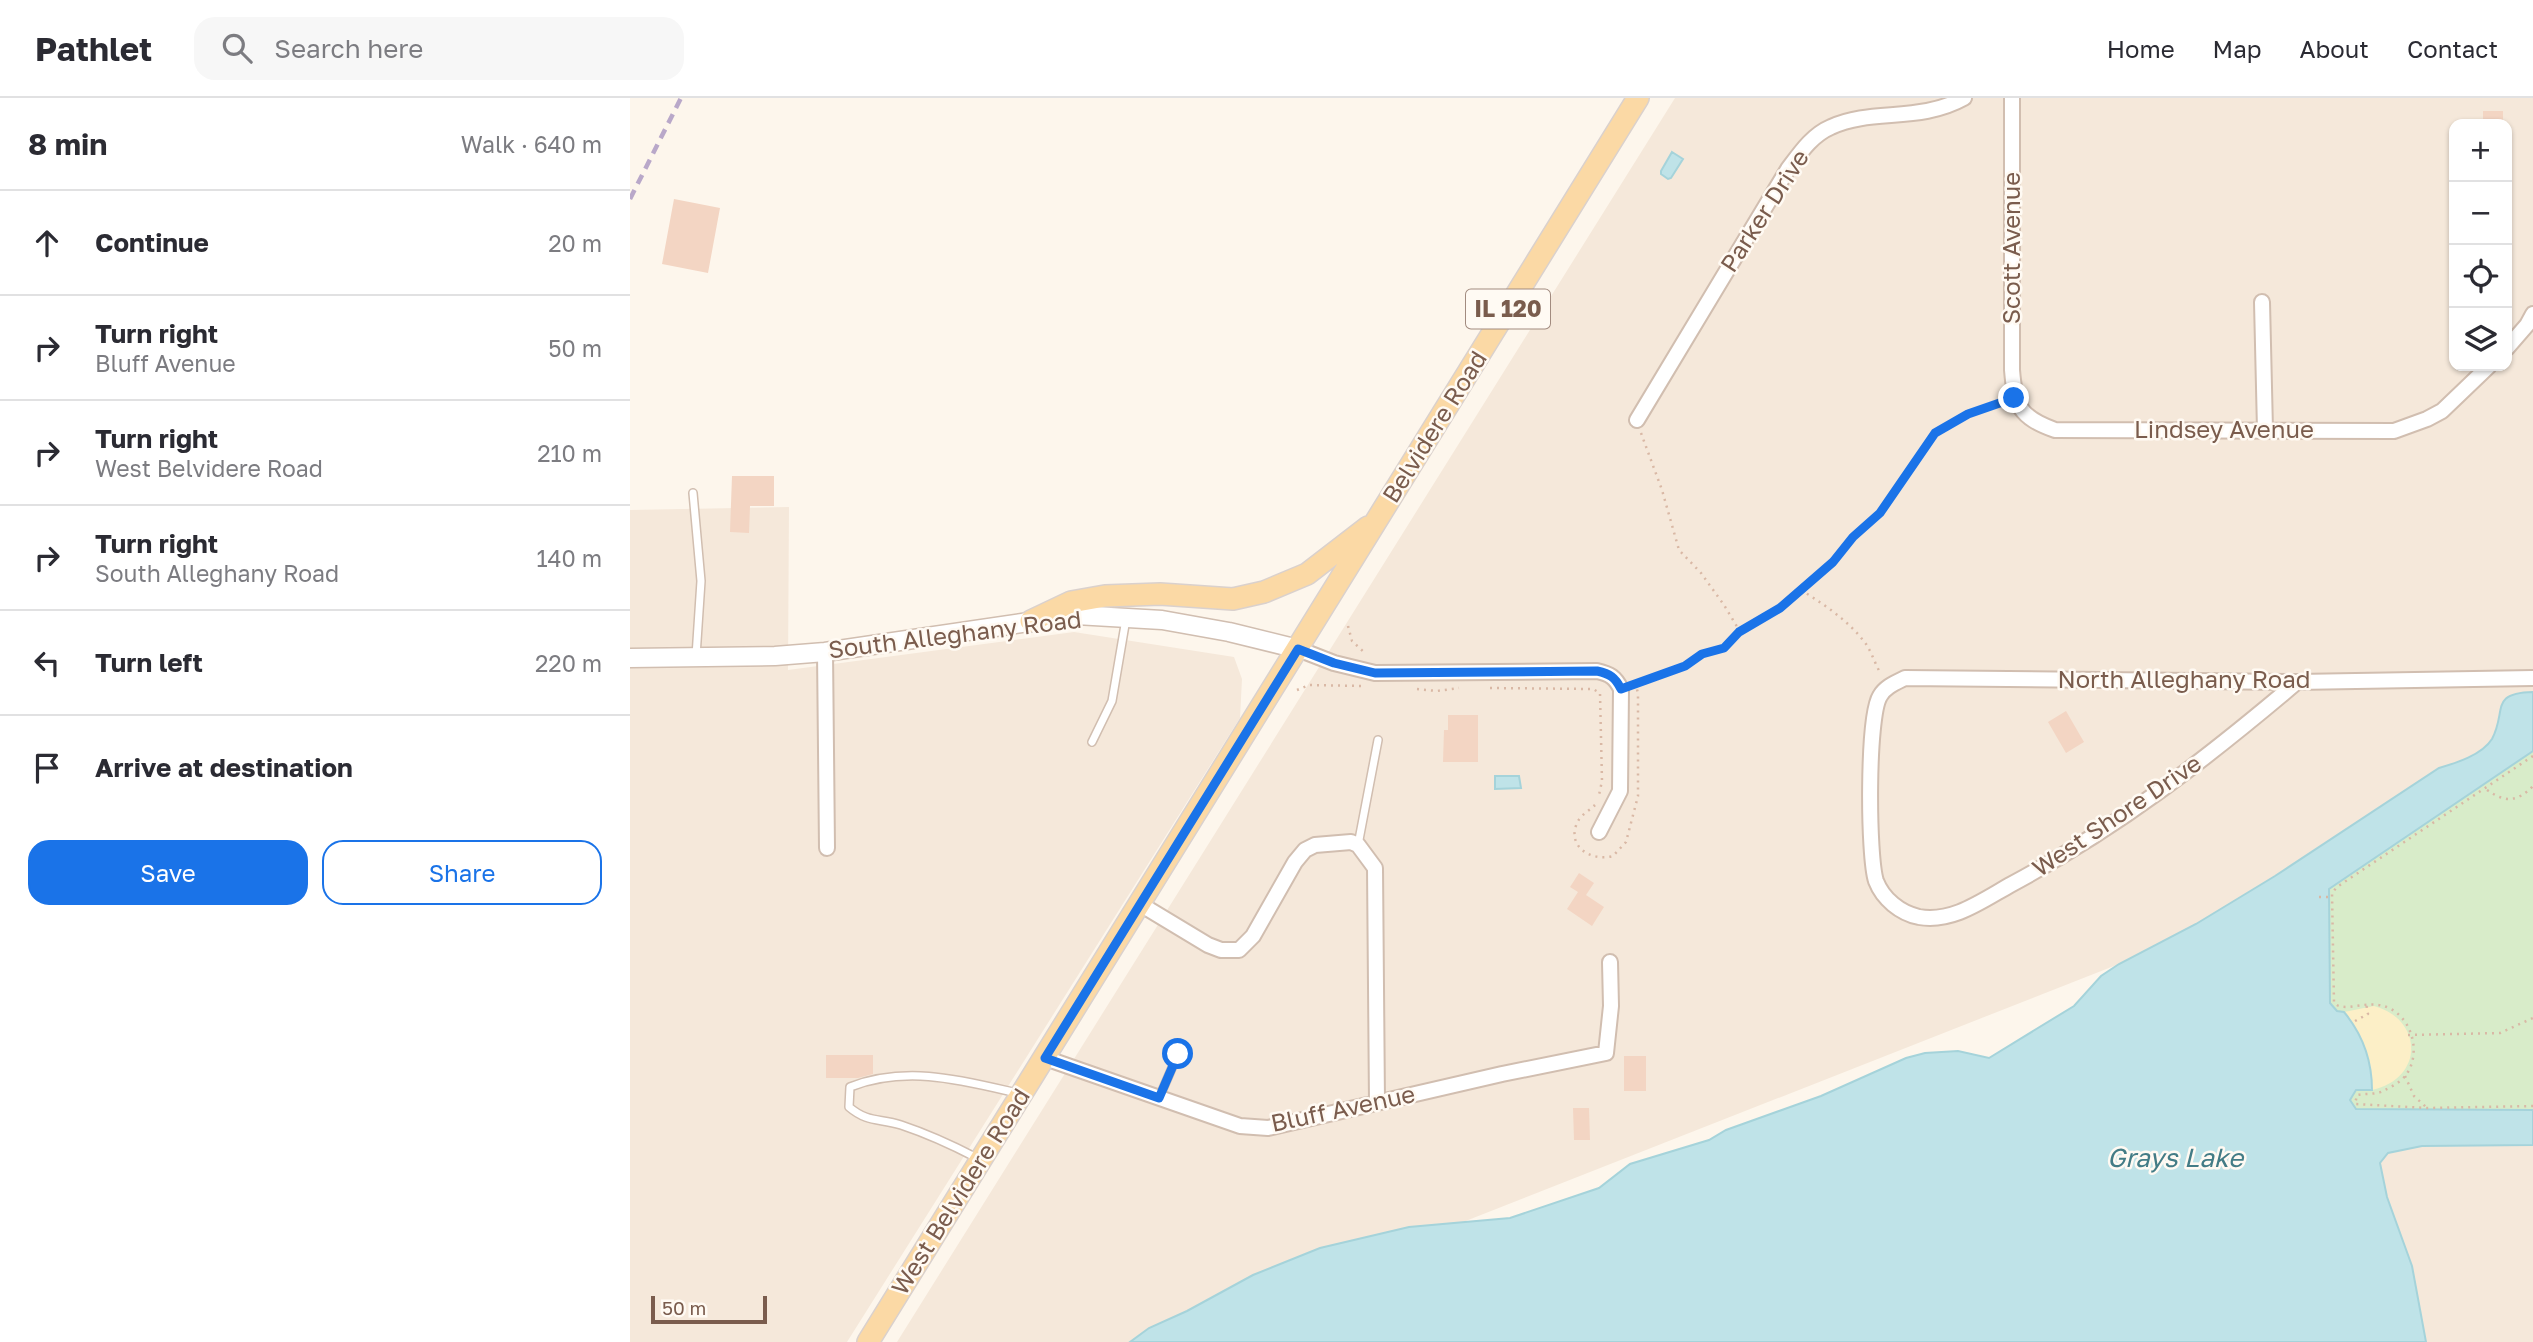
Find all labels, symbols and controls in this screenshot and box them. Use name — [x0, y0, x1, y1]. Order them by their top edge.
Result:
search box — [194, 17, 684, 80]
text: Pathlet — [35, 29, 152, 68]
icon: search — [218, 29, 256, 67]
text: Search here — [274, 33, 423, 64]
text: Home — [2107, 34, 2175, 63]
text: Map — [2213, 34, 2262, 63]
text: About — [2300, 34, 2369, 63]
text: Contact — [2407, 34, 2498, 63]
map controls — [2449, 119, 2512, 371]
button: + — [2449, 119, 2512, 182]
text: 8 min — [28, 126, 107, 162]
text: Walk · 640 m — [461, 130, 602, 158]
street label: Parker Drive — [1713, 143, 1814, 277]
street label: Scott Avenue — [1996, 172, 2025, 324]
button: − — [2449, 182, 2512, 245]
icon: ahead — [28, 224, 66, 262]
text: Continue — [95, 227, 209, 258]
text: 20 m — [548, 229, 602, 257]
button: locate — [2449, 245, 2512, 308]
road number: IL 120 — [1466, 290, 1550, 328]
button: layers — [2449, 308, 2512, 371]
text: Turn right — [95, 318, 218, 349]
icon: right — [28, 329, 66, 367]
text: 50 m — [548, 334, 602, 362]
street label: Belvidere Road — [1375, 345, 1492, 507]
text: Bluff Avenue — [95, 349, 236, 377]
route end — [1998, 382, 2029, 413]
street label: Lindsey Avenue — [2134, 414, 2314, 443]
text: Turn right — [95, 423, 218, 454]
icon: right — [28, 434, 66, 472]
text: 210 m — [537, 439, 602, 467]
text: West Belvidere Road — [95, 454, 323, 482]
text: Turn right — [95, 528, 218, 559]
icon: right — [28, 539, 66, 577]
text: 140 m — [536, 544, 602, 572]
text: South Alleghany Road — [95, 559, 339, 587]
street label: South Alleghany Road — [827, 604, 1083, 663]
icon: left — [28, 644, 66, 682]
text: Turn left — [95, 647, 203, 678]
text: 220 m — [535, 649, 602, 677]
street label: North Alleghany Road — [2057, 664, 2311, 693]
street label: West Shore Drive — [2026, 748, 2206, 882]
icon: arrive — [28, 749, 66, 787]
text: Arrive at destination — [95, 752, 353, 783]
button: Save — [28, 840, 308, 905]
button: Share — [322, 840, 602, 905]
route start — [1162, 1038, 1193, 1069]
street label: Bluff Avenue — [1268, 1078, 1417, 1137]
street label: West Belvidere Road — [884, 1083, 1035, 1300]
water label: Grays Lake — [2107, 1142, 2245, 1173]
scale bar — [651, 1293, 766, 1325]
text: 50 m — [662, 1296, 706, 1319]

